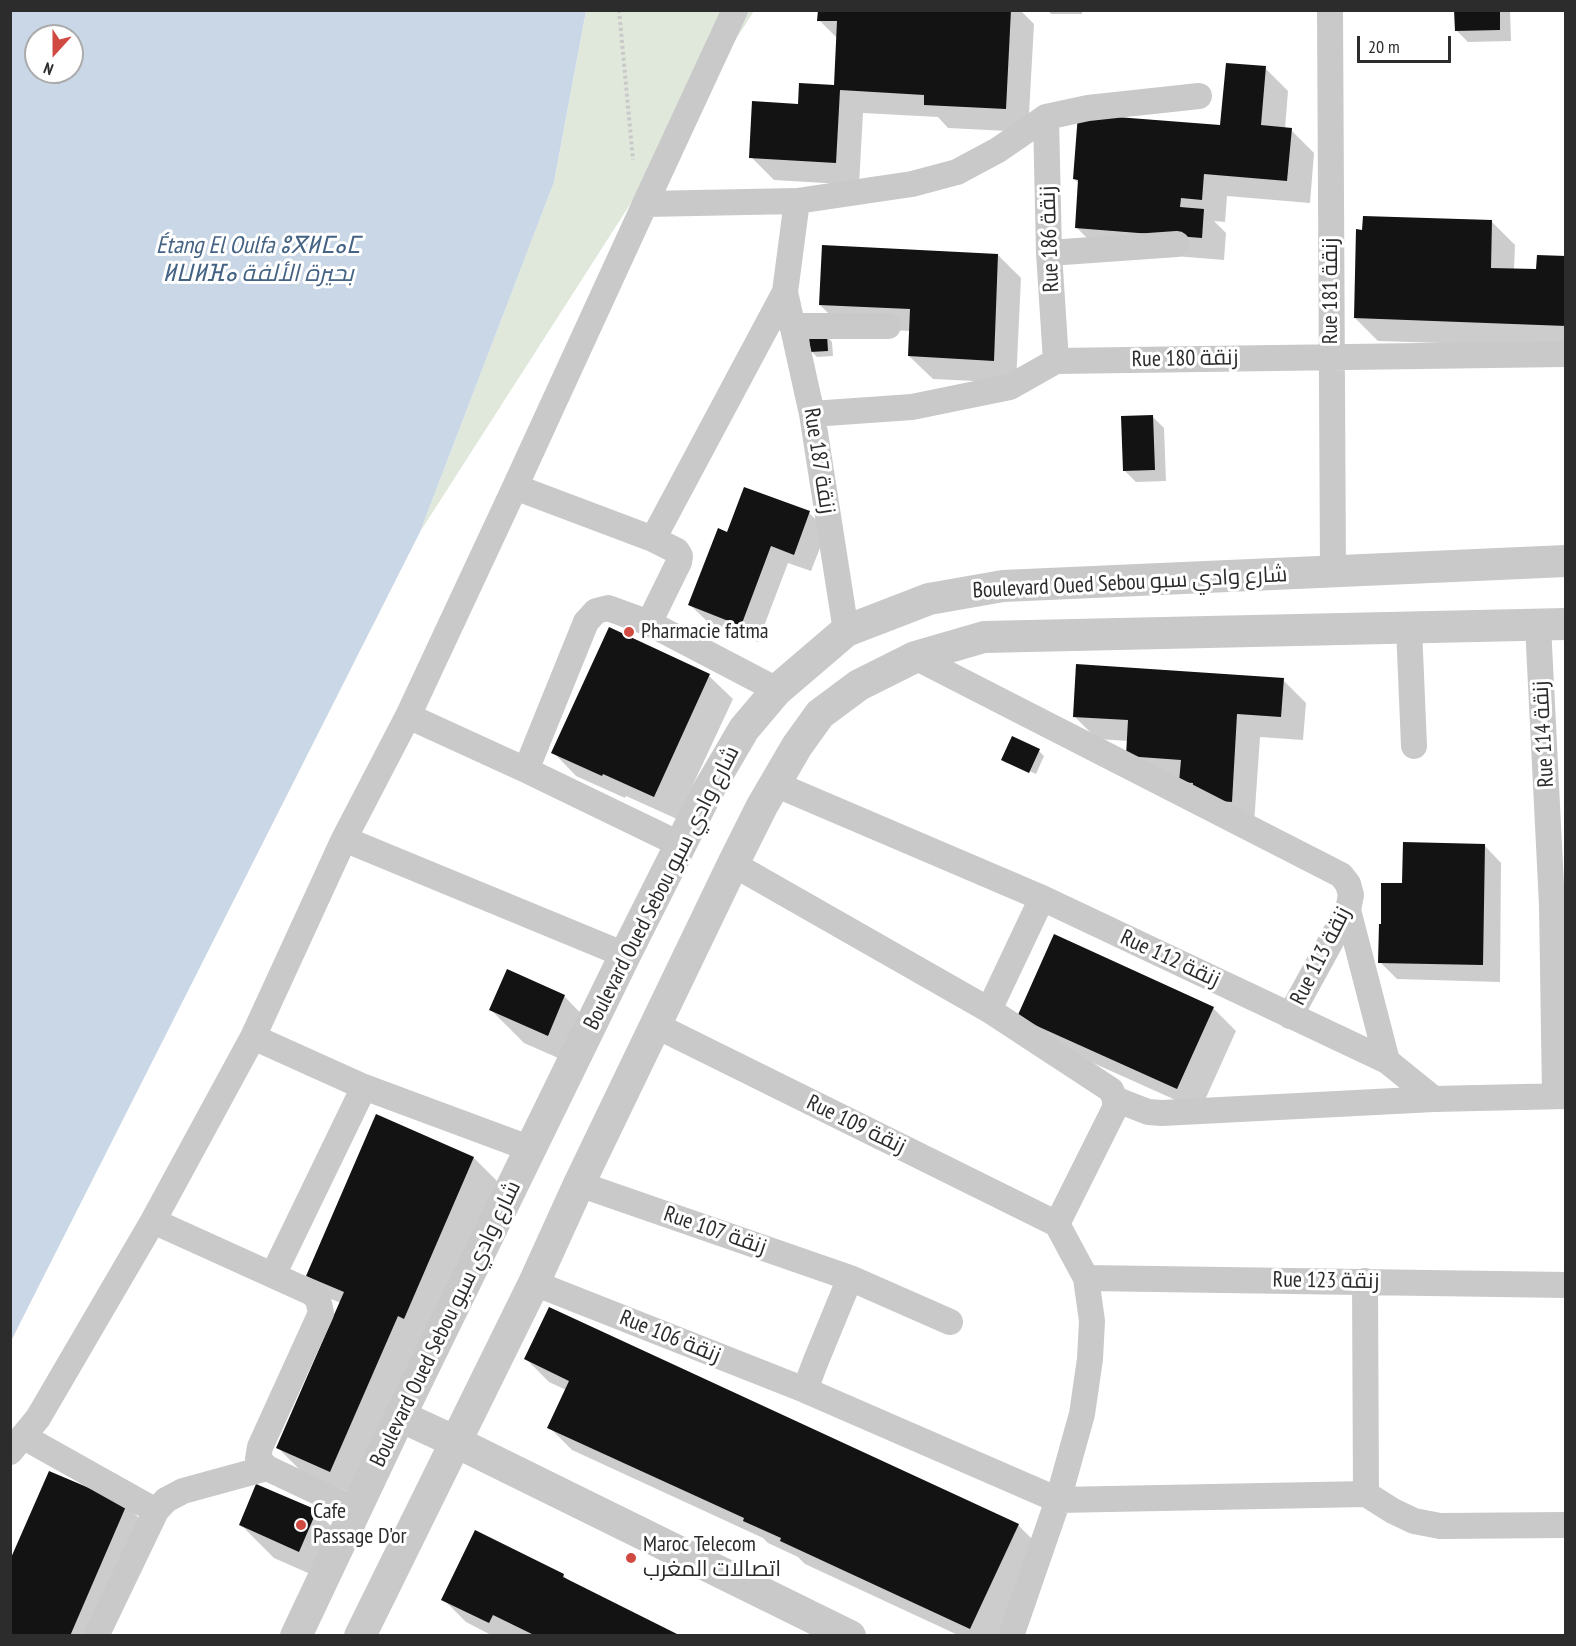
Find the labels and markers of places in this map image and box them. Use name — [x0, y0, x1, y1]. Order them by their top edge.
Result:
place label: Pharmacie fatma — [641, 619, 769, 645]
marker: Pharmacie fatma — [622, 625, 636, 639]
place label: Cafe Passage D'or — [313, 1499, 407, 1550]
marker: Cafe Passage D'or — [294, 1518, 308, 1532]
place label: Maroc Telecom اتصالات المغرب — [643, 1532, 781, 1584]
marker: Maroc Telecom اتصالات المغرب — [624, 1551, 638, 1565]

